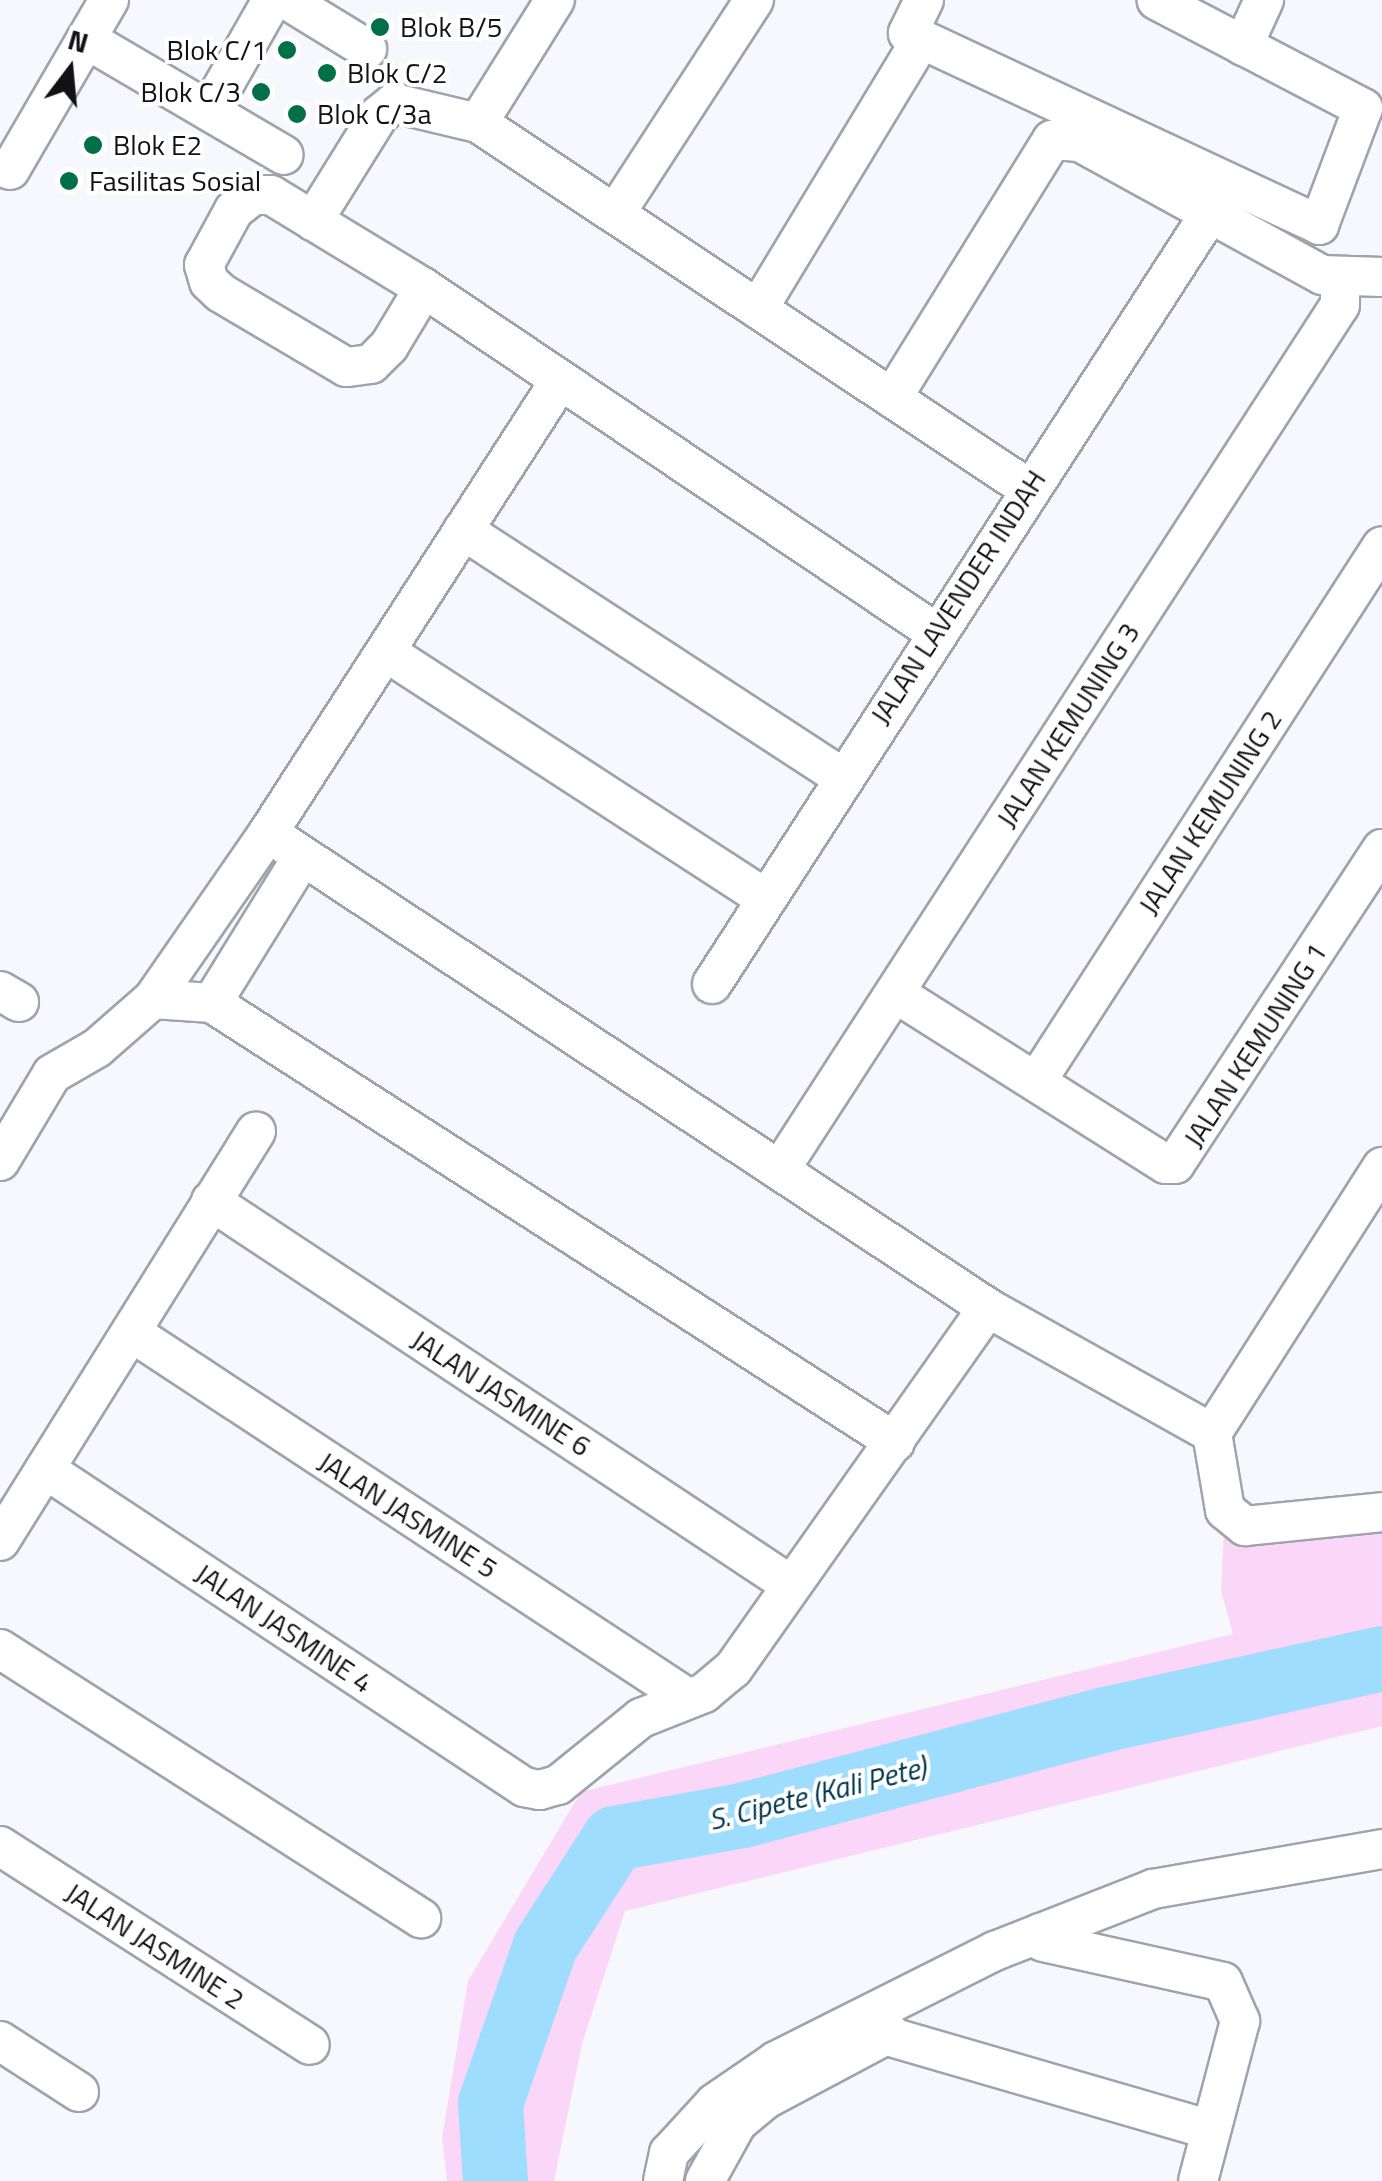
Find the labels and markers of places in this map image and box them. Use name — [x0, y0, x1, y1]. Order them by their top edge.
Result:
place label: Blok B/5 — [400, 10, 503, 44]
marker: Blok B/5 — [369, 16, 391, 38]
place label: Blok C/1 — [166, 33, 267, 67]
marker: Blok C/1 — [276, 39, 298, 61]
place label: Blok C/2 — [347, 56, 448, 90]
marker: Blok C/2 — [316, 62, 338, 84]
place label: Blok C/3 — [140, 75, 241, 109]
marker: Blok C/3 — [250, 81, 272, 103]
place label: Blok C/3a — [317, 97, 432, 131]
marker: Blok C/3a — [286, 103, 308, 125]
place label: Blok E2 — [113, 128, 202, 162]
marker: Blok E2 — [82, 134, 104, 156]
place label: Fasilitas Sosial — [89, 164, 261, 198]
marker: Fasilitas Sosial — [58, 170, 80, 192]

